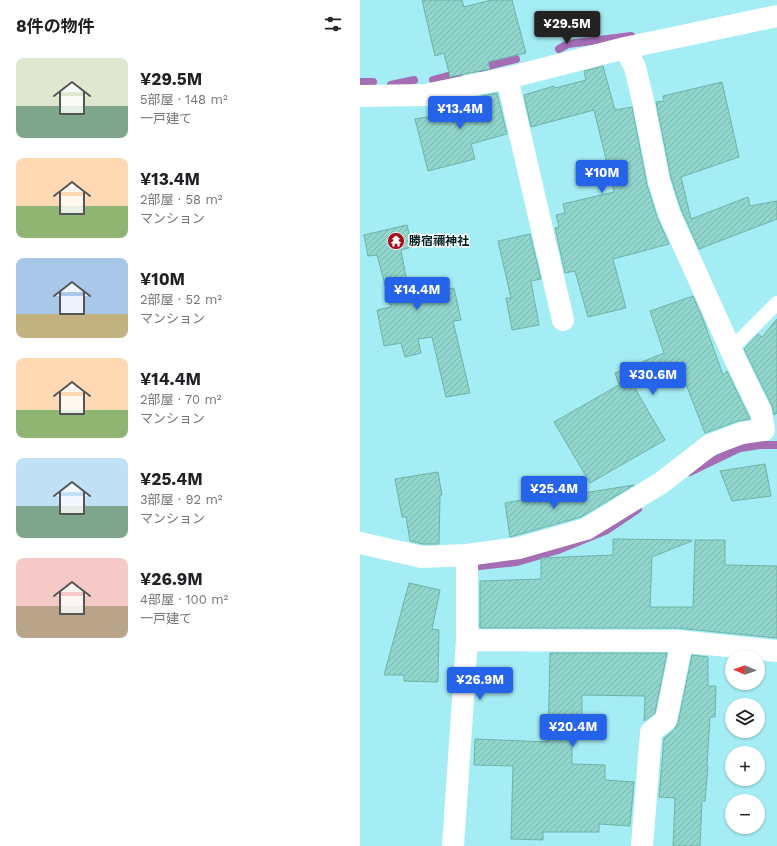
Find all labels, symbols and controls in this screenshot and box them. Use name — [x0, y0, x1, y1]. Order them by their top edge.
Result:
pin: ¥29.5M — [534, 11, 600, 45]
icon: filters — [322, 13, 344, 35]
text: 8件の物件 — [16, 16, 95, 36]
text: ¥29.5M — [543, 16, 591, 31]
text: ¥29.5M — [140, 69, 202, 89]
icon: home — [48, 74, 96, 122]
text: 5部屋 · 148 m² — [140, 92, 228, 107]
pin: ¥13.4M — [427, 96, 493, 130]
text: ¥13.4M — [437, 101, 483, 116]
text: 一戸建て — [140, 111, 192, 126]
pin: ¥10M — [578, 160, 626, 194]
text: ¥10M — [585, 165, 619, 180]
text: ¥13.4M — [140, 169, 200, 189]
icon: home — [48, 174, 96, 222]
text: 2部屋 · 58 m² — [140, 192, 223, 207]
text: マンション — [140, 211, 205, 226]
temple icon: 勝宿禰神社 — [386, 231, 406, 251]
place label: 勝宿禰神社 — [409, 234, 469, 248]
text: ¥10M — [140, 269, 185, 289]
icon: home — [48, 274, 96, 322]
pin: ¥14.4M — [384, 277, 450, 311]
text: ¥14.4M — [394, 282, 440, 297]
text: 2部屋 · 52 m² — [140, 292, 222, 307]
text: マンション — [140, 311, 205, 326]
pin: ¥30.6M — [620, 362, 686, 396]
text: ¥30.6M — [629, 367, 677, 382]
text: ¥14.4M — [140, 369, 201, 389]
icon: home — [48, 374, 96, 422]
text: 2部屋 · 70 m² — [140, 392, 222, 407]
text: マンション — [140, 411, 205, 426]
text: ¥25.4M — [140, 469, 203, 489]
icon: home — [48, 474, 96, 522]
pin: ¥25.4M — [521, 476, 587, 510]
text: ¥25.4M — [530, 481, 578, 496]
text: 3部屋 · 92 m² — [140, 492, 223, 507]
text: マンション — [140, 511, 205, 526]
text: ¥26.9M — [140, 569, 203, 589]
icon: home — [48, 574, 96, 622]
text: 4部屋 · 100 m² — [140, 592, 228, 607]
text: 一戸建て — [140, 611, 192, 626]
north arrow — [725, 650, 765, 690]
map controls — [725, 650, 765, 834]
pin: ¥26.9M — [447, 667, 513, 701]
text: ¥26.9M — [456, 672, 504, 687]
button: layers — [725, 698, 765, 738]
pin: ¥20.4M — [540, 714, 606, 748]
text: ¥20.4M — [549, 719, 597, 734]
button: + — [725, 746, 765, 786]
button: − — [725, 794, 765, 834]

